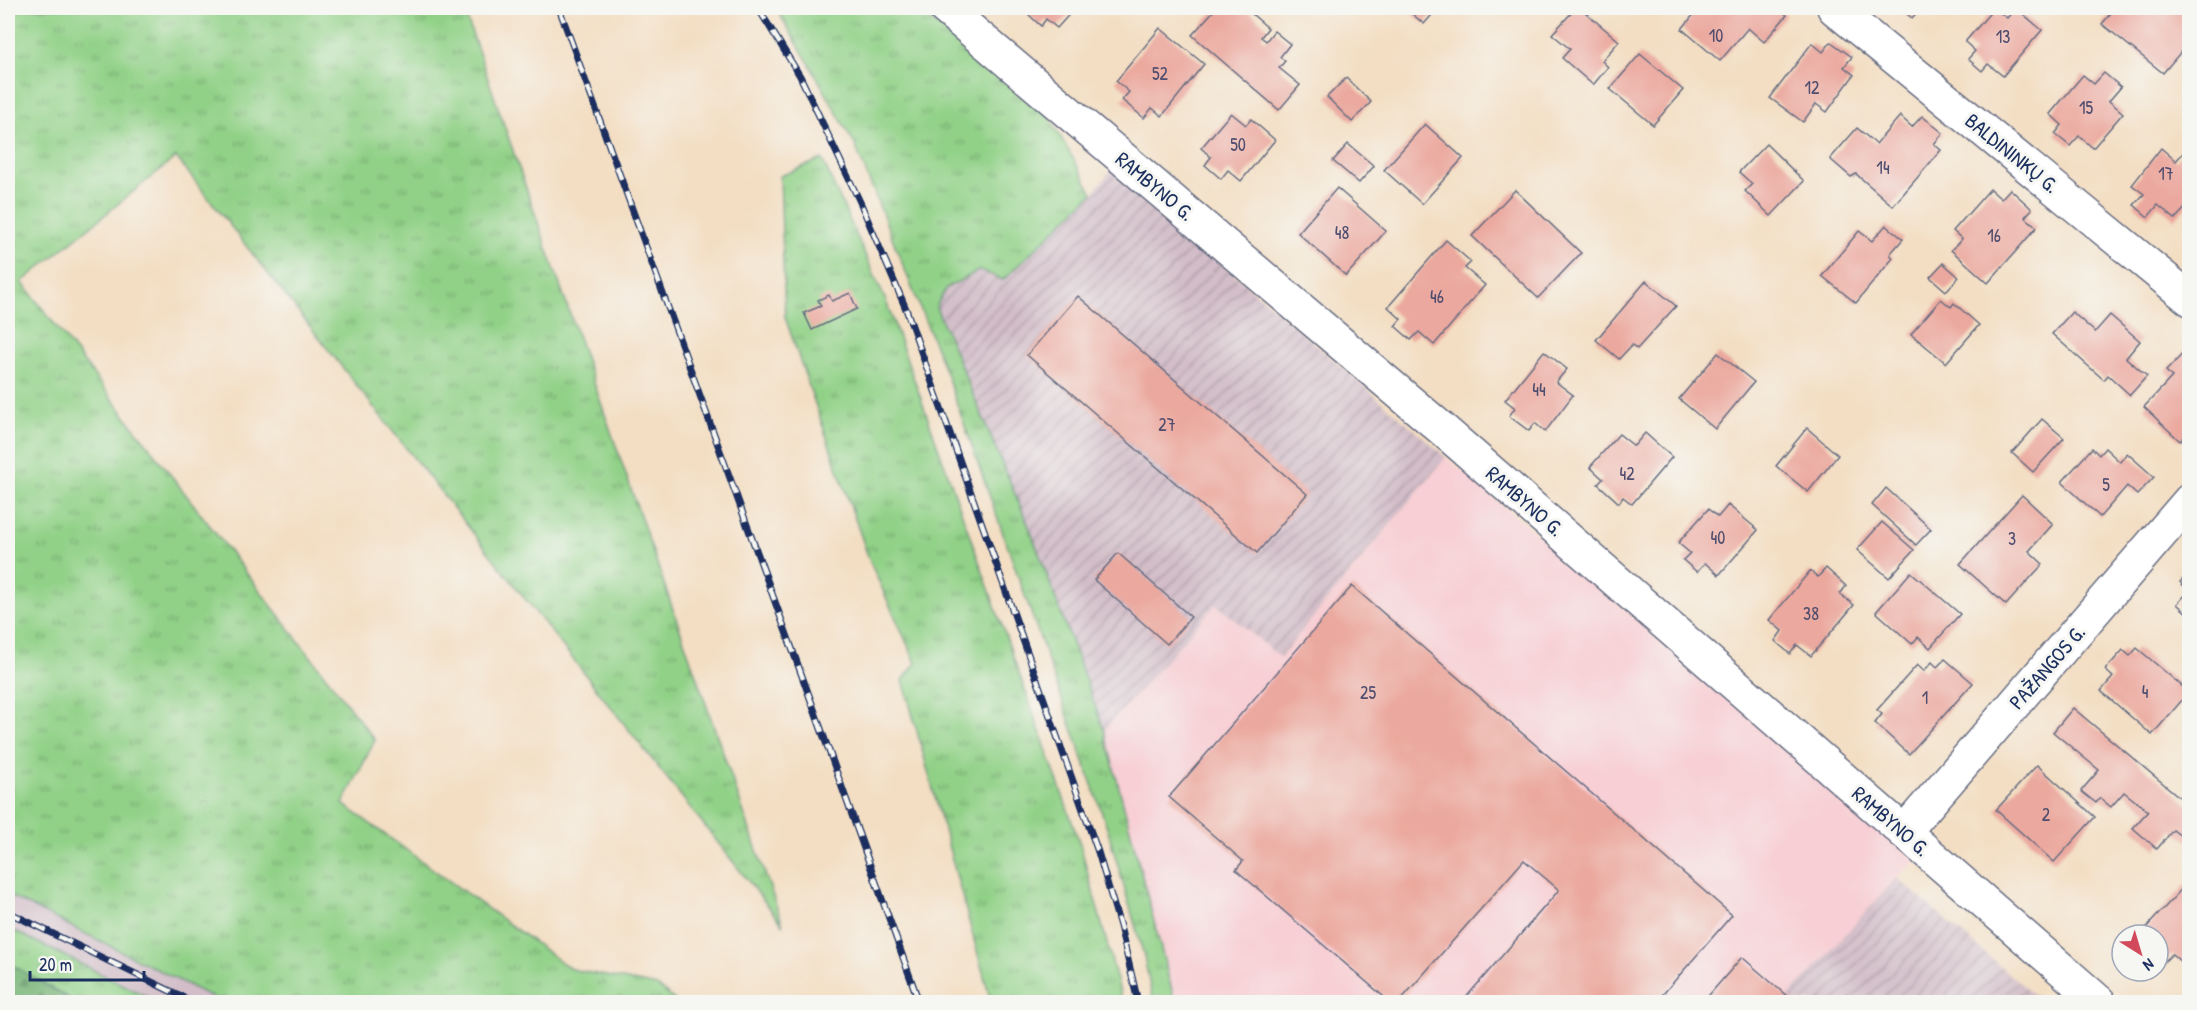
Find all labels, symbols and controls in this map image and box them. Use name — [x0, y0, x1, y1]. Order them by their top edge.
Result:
house number: 10 — [1709, 23, 1723, 48]
house number: 13 — [1996, 24, 2010, 49]
house number: 52 — [1152, 61, 1169, 86]
house number: 12 — [1805, 75, 1820, 100]
house number: 15 — [2079, 95, 2093, 120]
street label: BALDININKŲ G. — [1959, 106, 2065, 200]
house number: 50 — [1230, 132, 1246, 157]
street label: RAMBYNO G. — [1109, 145, 1201, 227]
house number: 14 — [1876, 155, 1890, 180]
house number: 17 — [2158, 161, 2174, 186]
house number: 48 — [1335, 220, 1349, 245]
house number: 16 — [1987, 223, 2001, 248]
house number: 46 — [1430, 284, 1444, 309]
house number: 44 — [1532, 377, 1546, 402]
house number: 27 — [1158, 412, 1176, 437]
street label: RAMBYNO G. — [1480, 459, 1570, 543]
house number: 42 — [1619, 461, 1635, 486]
house number: 5 — [2102, 472, 2110, 497]
house number: 40 — [1711, 525, 1725, 550]
house number: 3 — [2008, 526, 2016, 551]
house number: 38 — [1803, 601, 1819, 626]
street label: PAŽANGOS G. — [2002, 619, 2092, 715]
house number: 4 — [2142, 679, 2149, 704]
house number: 25 — [1360, 680, 1376, 705]
house number: 1 — [1922, 685, 1928, 710]
street label: RAMBYNO G. — [1846, 779, 1936, 863]
house number: 2 — [2042, 802, 2051, 827]
north arrow — [2110, 923, 2170, 983]
scale bar — [30, 944, 144, 982]
text: 20 m — [39, 952, 72, 977]
text: N — [2139, 954, 2159, 977]

